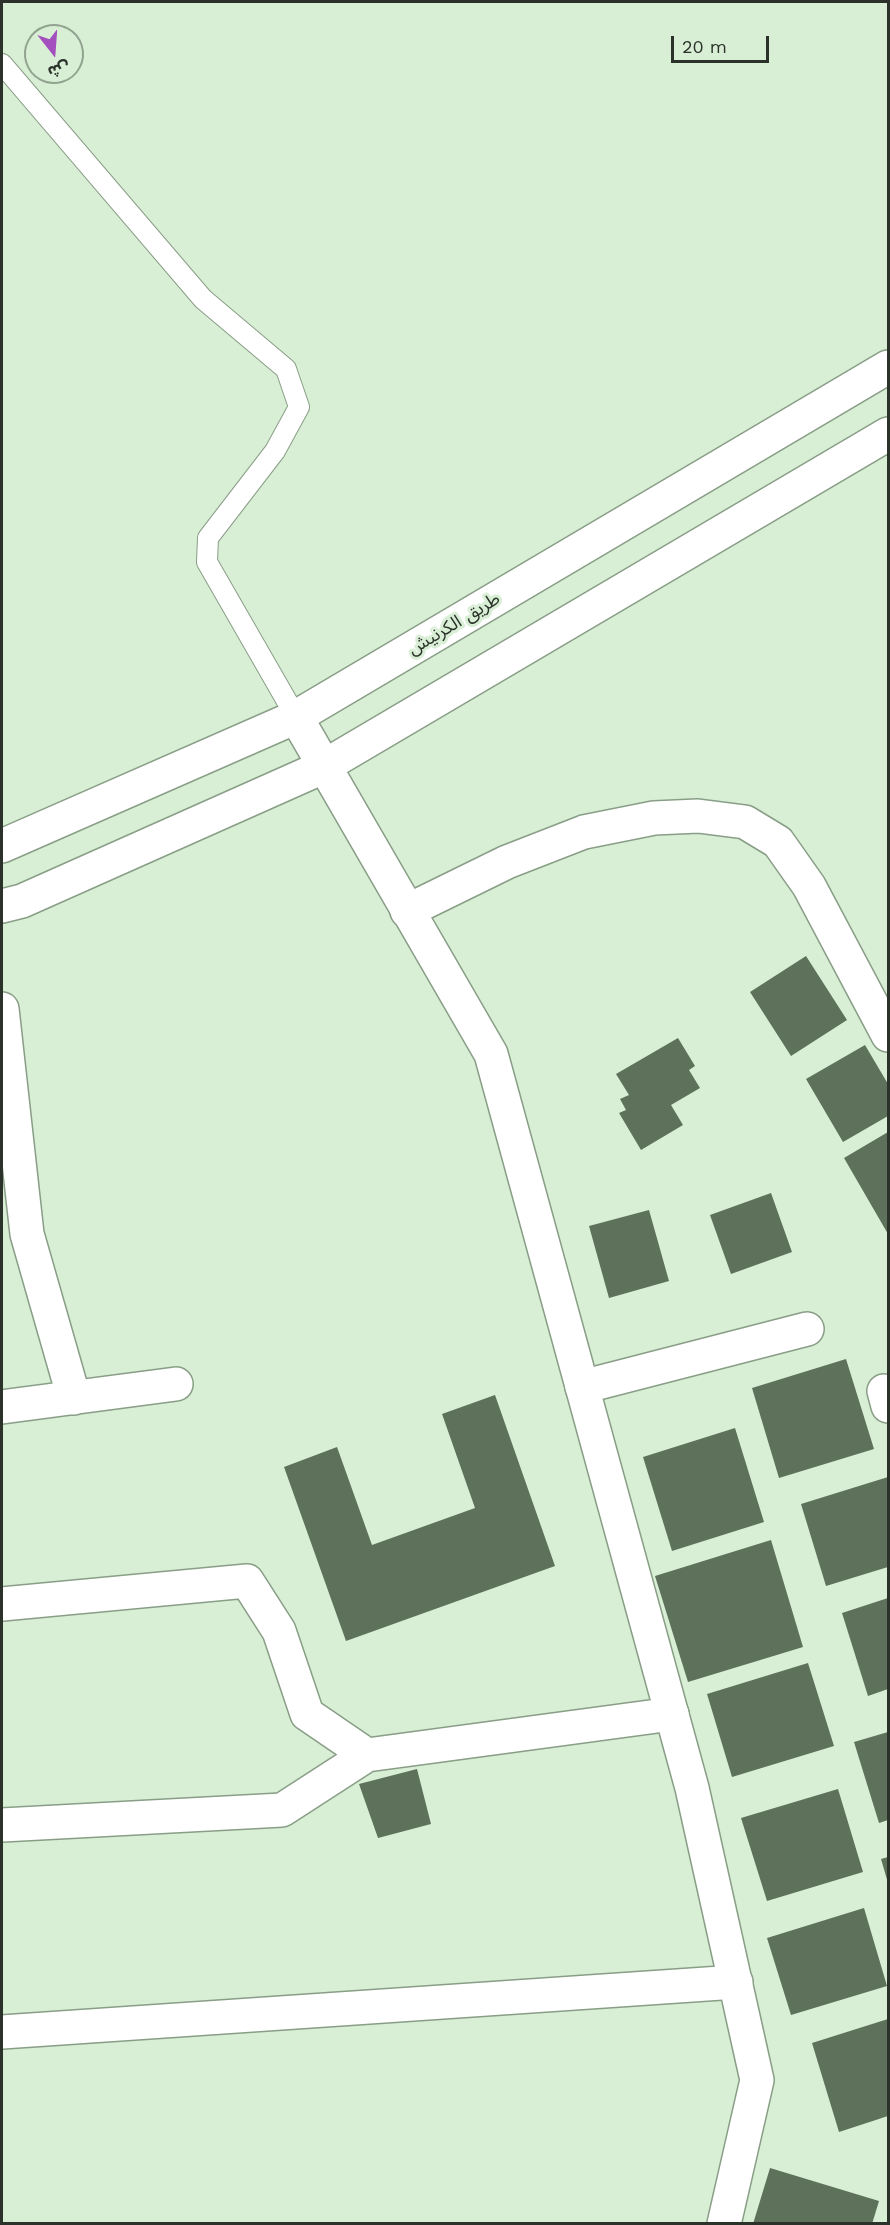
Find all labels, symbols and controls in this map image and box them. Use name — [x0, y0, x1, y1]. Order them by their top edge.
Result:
north arrow — [24, 24, 84, 84]
scale bar — [674, 24, 772, 62]
text: 20 m — [682, 36, 727, 57]
text: ش — [46, 57, 72, 82]
street label: طريق الكرنيش — [404, 588, 504, 660]

